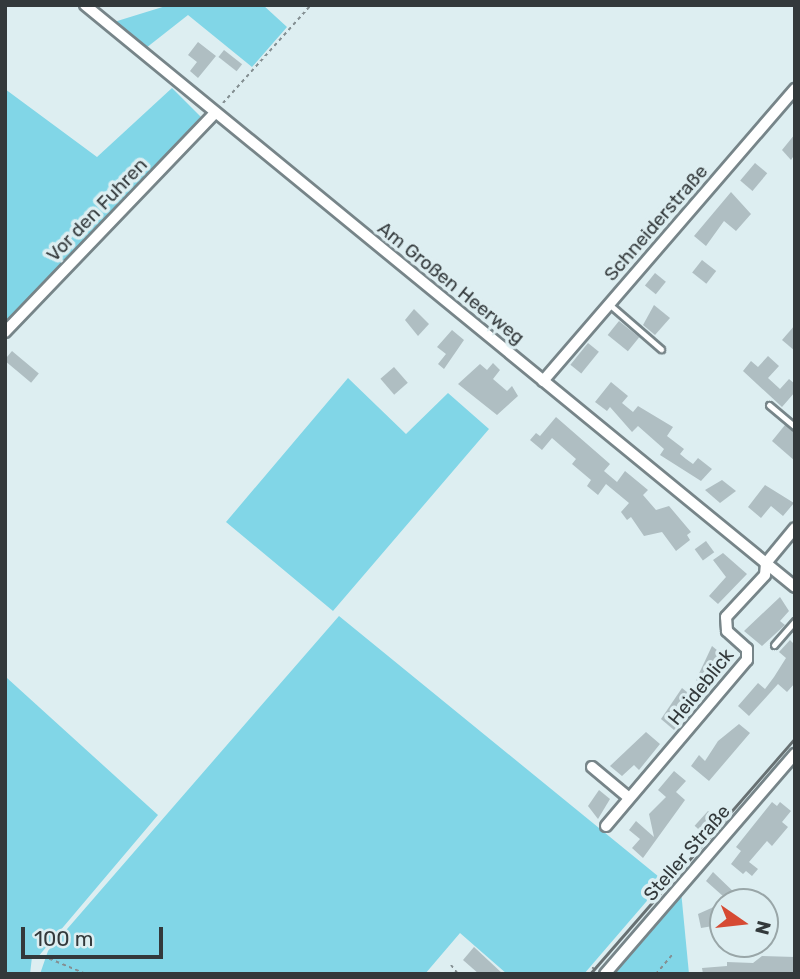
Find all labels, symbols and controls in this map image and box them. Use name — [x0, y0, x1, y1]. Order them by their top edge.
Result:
street label: Vor den Fuhren — [42, 153, 152, 267]
street label: Schneiderstraße — [599, 160, 713, 286]
street label: Am Großen Heerweg — [373, 217, 529, 349]
street label: Heideblick — [663, 644, 739, 730]
street label: Steller Straße — [639, 800, 735, 906]
north arrow — [709, 888, 779, 958]
scale bar — [24, 912, 166, 956]
text: N — [750, 918, 776, 937]
text: 100 m — [34, 926, 93, 951]

